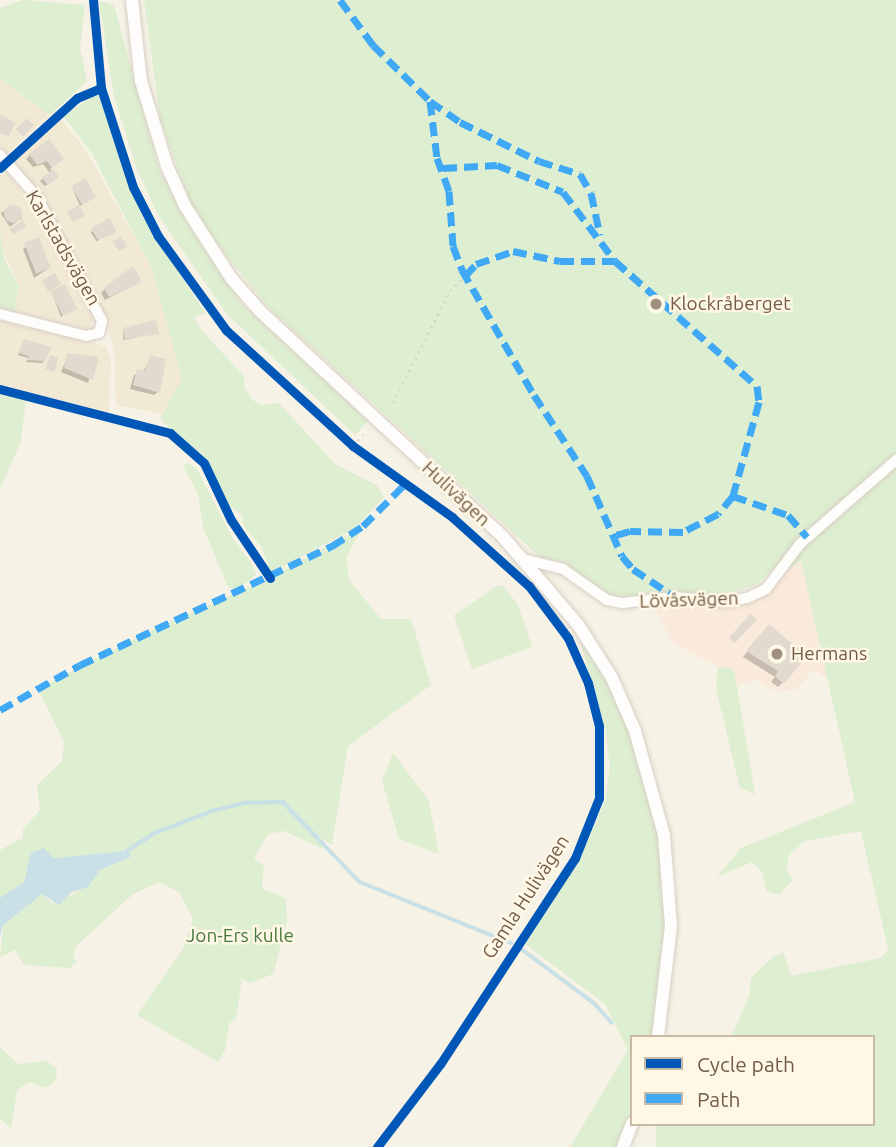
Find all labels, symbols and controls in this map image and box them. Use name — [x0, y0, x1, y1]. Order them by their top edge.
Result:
street label: Karlstadsvägen — [21, 186, 105, 310]
place label: Klockråberget — [670, 293, 791, 315]
marker: Klockråberget — [648, 296, 664, 312]
street label: Hulivägen — [417, 457, 495, 531]
street label: Lövåsvägen — [639, 587, 739, 613]
place label: Hermans — [791, 643, 867, 665]
marker: Hermans — [769, 646, 785, 662]
street label: Gamla Hulivägen — [478, 831, 574, 963]
park label: Jon-Ers kulle — [186, 925, 294, 947]
legend — [630, 1035, 875, 1126]
text: Cycle path — [697, 1052, 795, 1076]
text: Path — [697, 1087, 740, 1111]

